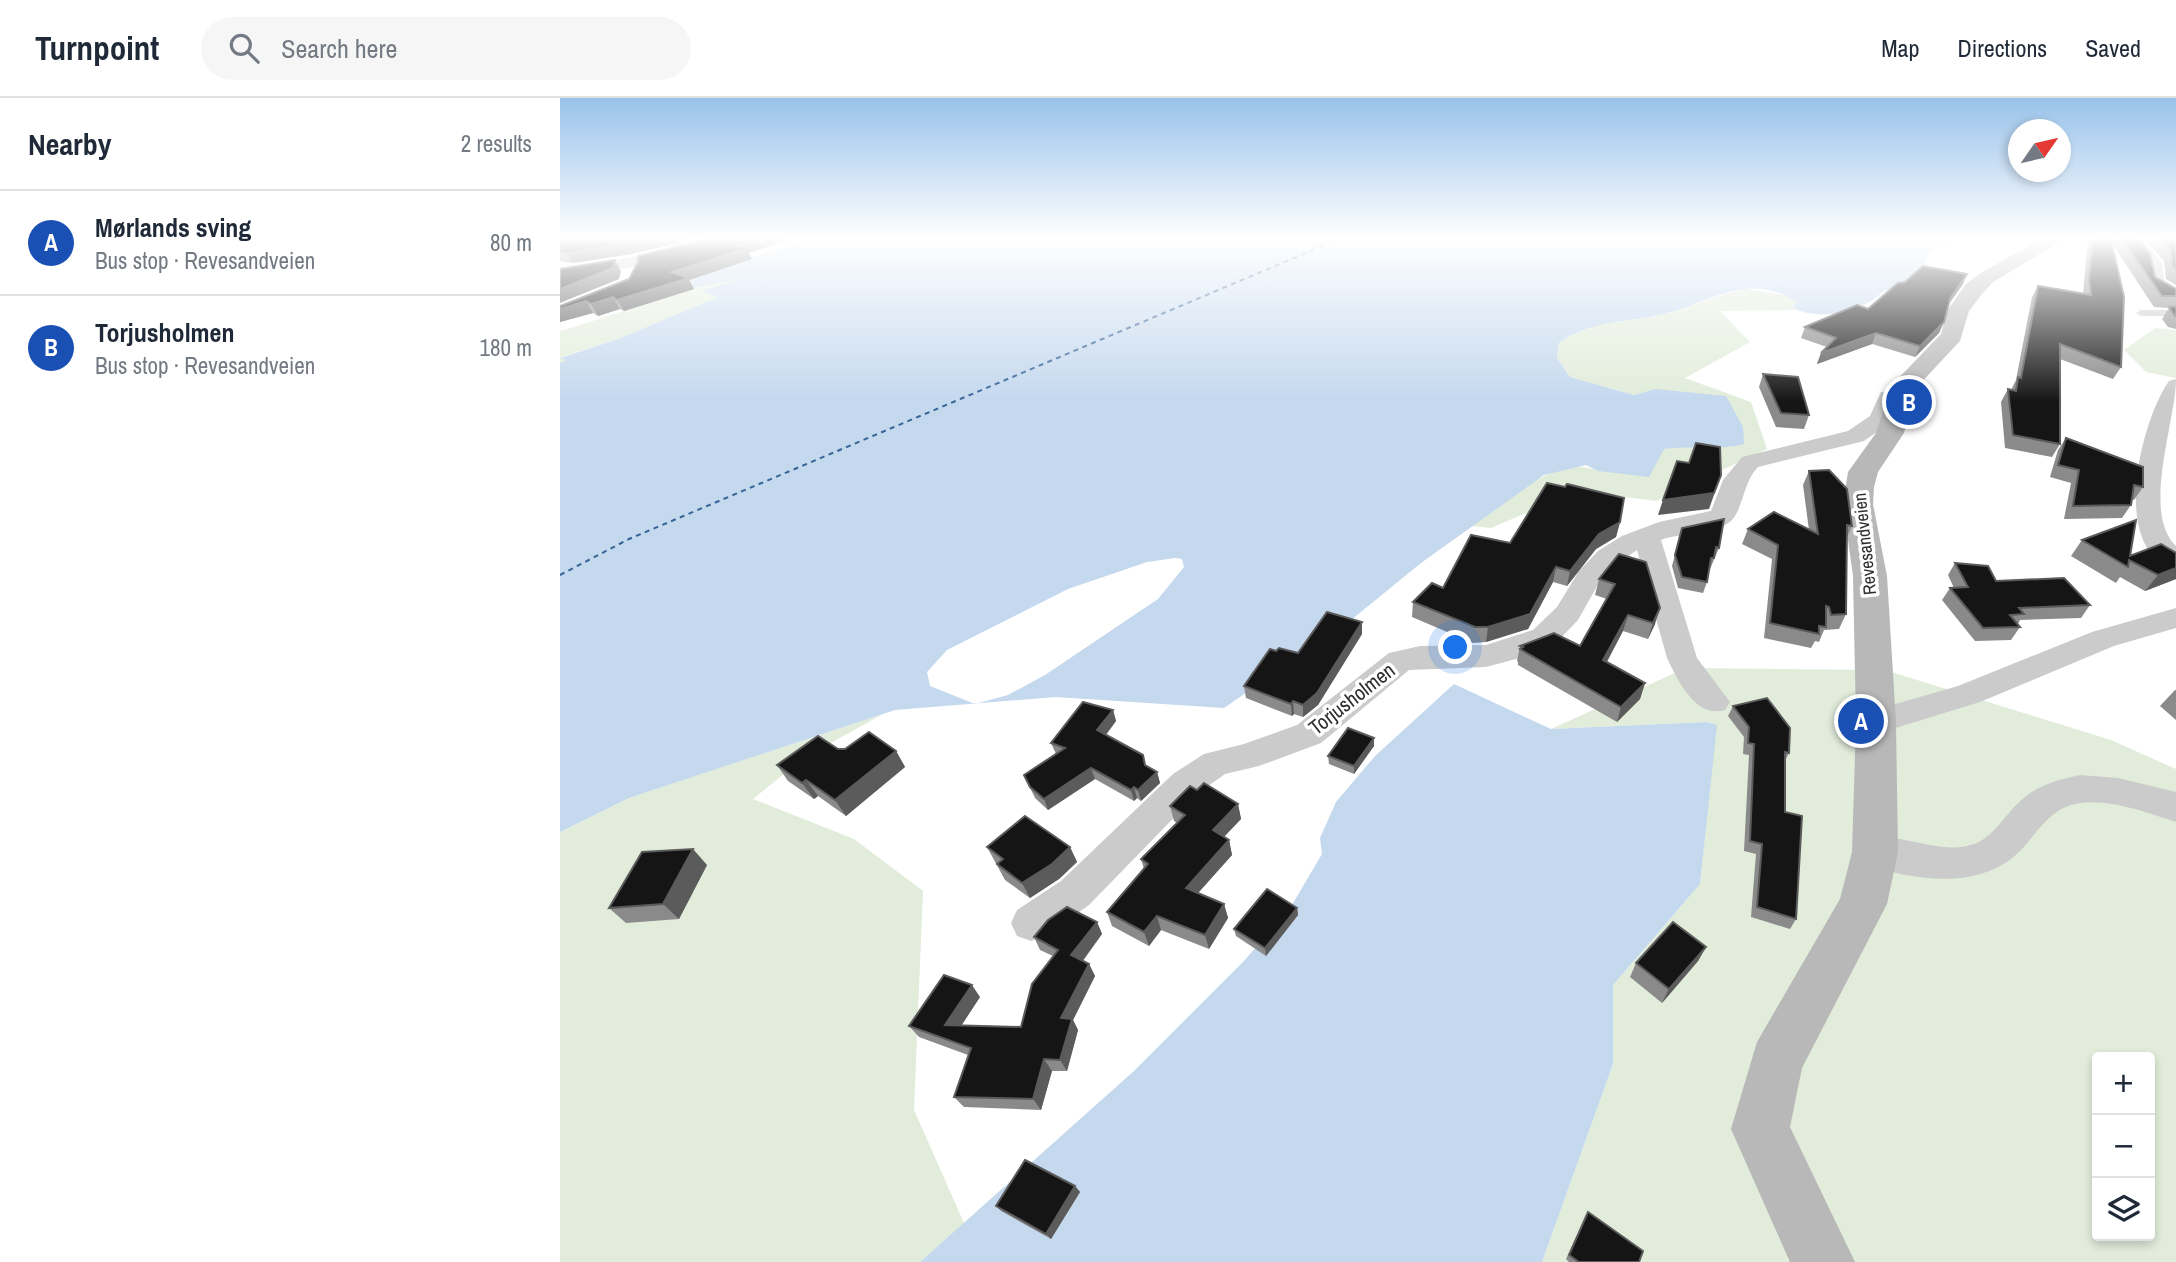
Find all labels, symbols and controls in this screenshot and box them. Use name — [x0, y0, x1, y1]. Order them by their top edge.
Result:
search box — [201, 17, 691, 80]
text: Turnpoint — [35, 26, 159, 70]
icon: search — [225, 29, 263, 67]
text: Search here — [281, 31, 397, 66]
text: Map — [1881, 32, 1919, 64]
text: Directions — [1957, 32, 2047, 64]
text: Saved — [2085, 32, 2141, 64]
north arrow — [2008, 119, 2071, 182]
text: Nearby — [28, 124, 111, 164]
text: 2 results — [461, 128, 532, 159]
text: Mørlands sving — [95, 210, 251, 245]
text: A — [44, 227, 58, 258]
text: 80 m — [490, 227, 532, 258]
text: Bus stop · Revesandveien — [95, 245, 315, 276]
text: Torjusholmen — [95, 315, 234, 350]
text: B — [44, 332, 58, 363]
text: 180 m — [480, 332, 532, 363]
text: Bus stop · Revesandveien — [95, 350, 315, 381]
pin: B — [1886, 376, 1932, 428]
street label: Revesandveien — [1847, 492, 1882, 596]
your location — [1438, 630, 1472, 664]
street label: Torjusholmen — [1302, 656, 1401, 742]
pin: A — [1838, 695, 1884, 747]
map controls — [2092, 1052, 2155, 1241]
button: + — [2092, 1052, 2155, 1115]
button: − — [2092, 1115, 2155, 1178]
button: layers — [2092, 1178, 2155, 1241]

